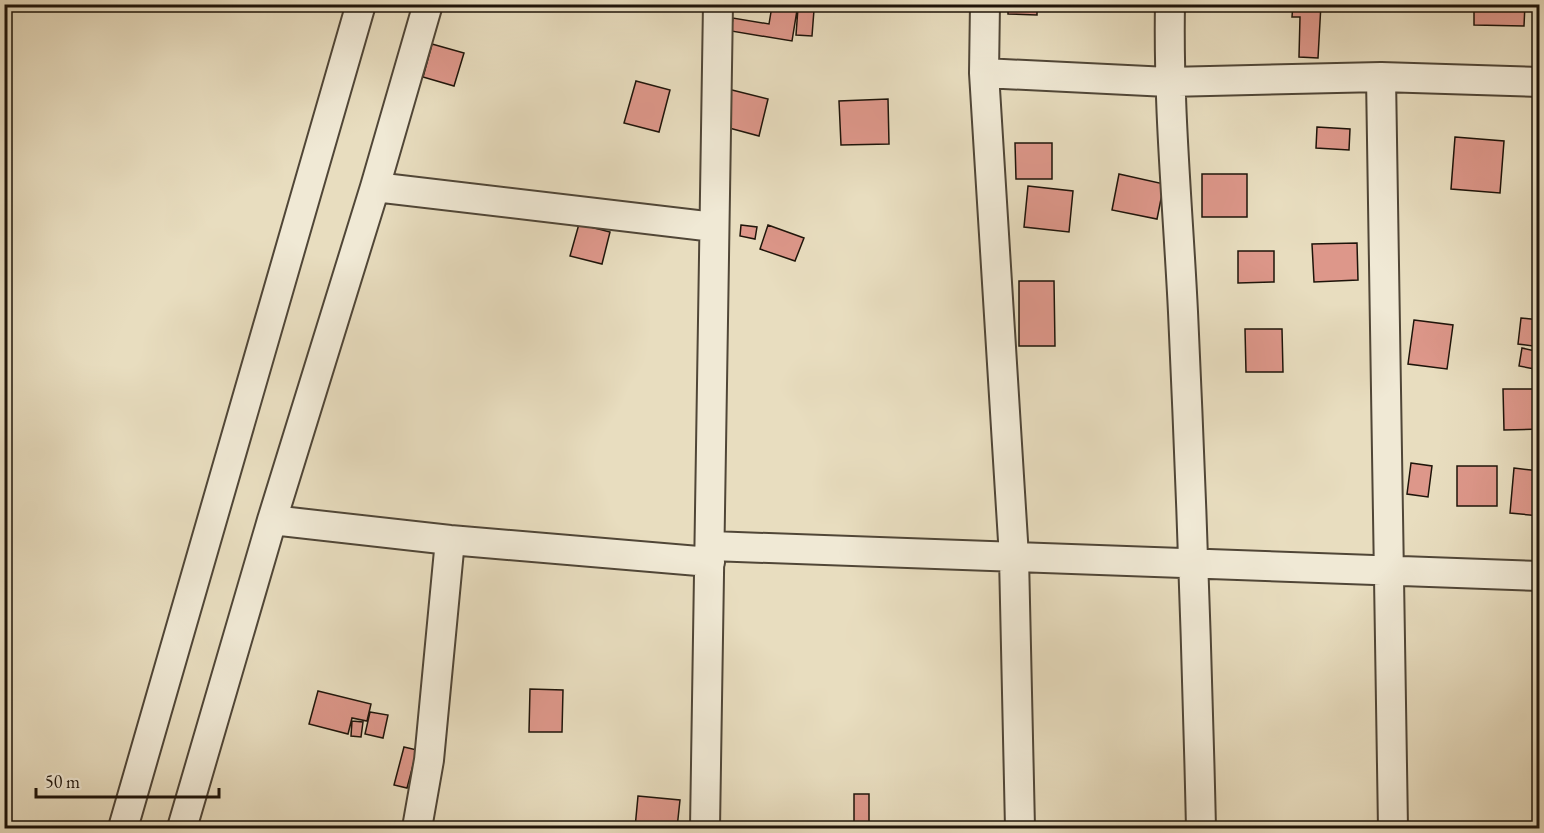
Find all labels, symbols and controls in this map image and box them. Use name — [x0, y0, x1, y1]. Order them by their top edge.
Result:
scale bar — [36, 761, 219, 799]
text: 50 m — [45, 770, 80, 793]

